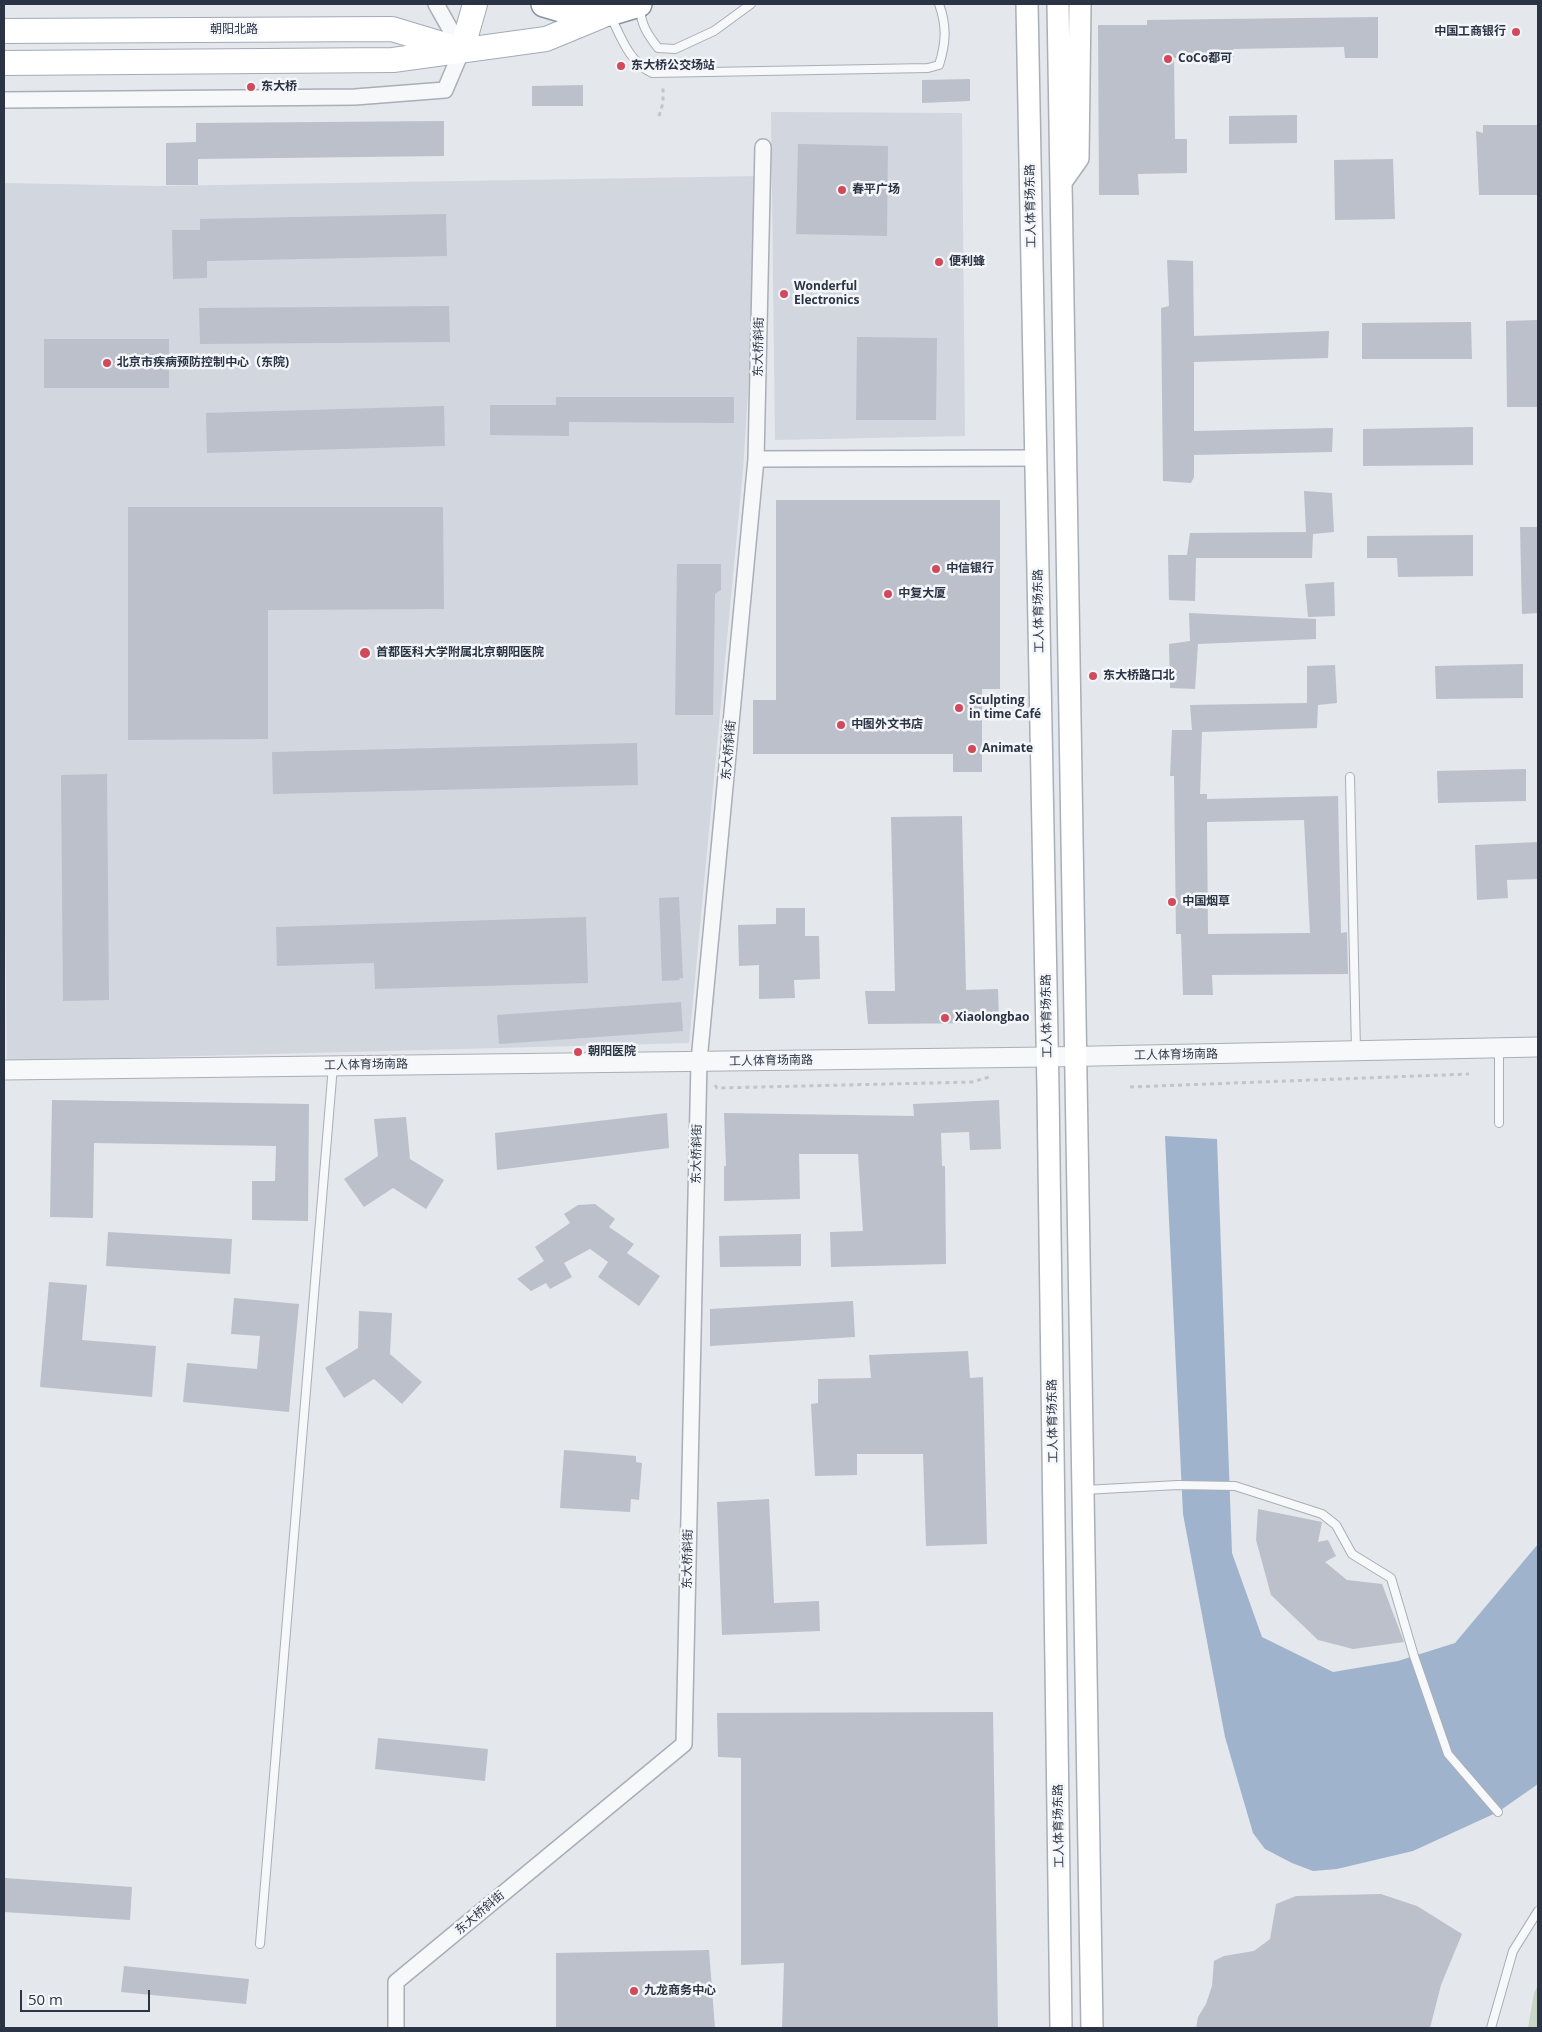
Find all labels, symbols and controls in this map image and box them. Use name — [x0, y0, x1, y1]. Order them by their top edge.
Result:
street label: 朝阳北路 — [210, 23, 258, 37]
place label: 中国工商银行 — [1434, 25, 1506, 39]
marker: 中国工商银行 — [1510, 26, 1522, 38]
place label: CoCo都可 — [1178, 52, 1232, 66]
marker: CoCo都可 — [1162, 53, 1174, 65]
place label: 东大桥公交场站 — [631, 59, 715, 73]
marker: 东大桥公交场站 — [615, 60, 627, 72]
place label: 东大桥 — [261, 80, 297, 94]
marker: 东大桥 — [245, 81, 257, 93]
street label: 工人体育场东路 — [1023, 164, 1039, 248]
place label: 春平广场 — [852, 183, 900, 197]
marker: 春平广场 — [836, 184, 848, 196]
place label: 便利蜂 — [949, 255, 985, 269]
marker: 便利蜂 — [933, 256, 945, 268]
place label: Wonderful Electronics — [794, 280, 859, 308]
marker: Wonderful Electronics — [778, 288, 790, 300]
street label: 东大桥斜街 — [751, 317, 767, 377]
place label: 北京市疾病预防控制中心（东院) — [117, 356, 289, 370]
marker: 北京市疾病预防控制中心（东院) — [101, 357, 113, 369]
place label: 中信银行 — [946, 562, 994, 576]
marker: 中信银行 — [930, 563, 942, 575]
street label: 工人体育场东路 — [1031, 569, 1047, 653]
place label: 中复大厦 — [898, 587, 946, 601]
marker: 中复大厦 — [882, 588, 894, 600]
marker: 首都医科大学附属北京朝阳医院 — [358, 646, 372, 660]
place label: 首都医科大学附属北京朝阳医院 — [376, 646, 544, 660]
place label: 东大桥路口北 — [1103, 669, 1175, 683]
marker: 东大桥路口北 — [1087, 670, 1099, 682]
place label: Sculpting in time Café — [969, 694, 1041, 722]
marker: Sculpting in time Café — [953, 702, 965, 714]
place label: 中图外文书店 — [851, 718, 923, 732]
street label: 东大桥斜街 — [719, 719, 739, 781]
marker: 中图外文书店 — [835, 719, 847, 731]
place label: Animate — [982, 742, 1033, 756]
marker: Animate — [966, 743, 978, 755]
place label: 中国烟草 — [1182, 895, 1230, 909]
marker: 中国烟草 — [1166, 896, 1178, 908]
street label: 工人体育场东路 — [1039, 974, 1055, 1058]
place label: Xiaolongbao — [955, 1011, 1029, 1025]
marker: Xiaolongbao — [939, 1012, 951, 1024]
place label: 朝阳医院 — [588, 1045, 636, 1059]
marker: 朝阳医院 — [572, 1046, 584, 1058]
street label: 工人体育场南路 — [1134, 1047, 1218, 1063]
street label: 工人体育场南路 — [729, 1053, 813, 1069]
street label: 工人体育场南路 — [324, 1057, 408, 1073]
street label: 东大桥斜街 — [689, 1124, 705, 1184]
street label: 工人体育场东路 — [1045, 1379, 1061, 1463]
street label: 东大桥斜街 — [680, 1529, 696, 1589]
street label: 工人体育场东路 — [1051, 1784, 1067, 1868]
street label: 东大桥斜街 — [452, 1888, 508, 1938]
scale bar — [22, 1980, 152, 2012]
place label: 九龙商务中心 — [644, 1984, 716, 1998]
marker: 九龙商务中心 — [628, 1985, 640, 1997]
text: 50 m — [28, 1989, 63, 2009]

